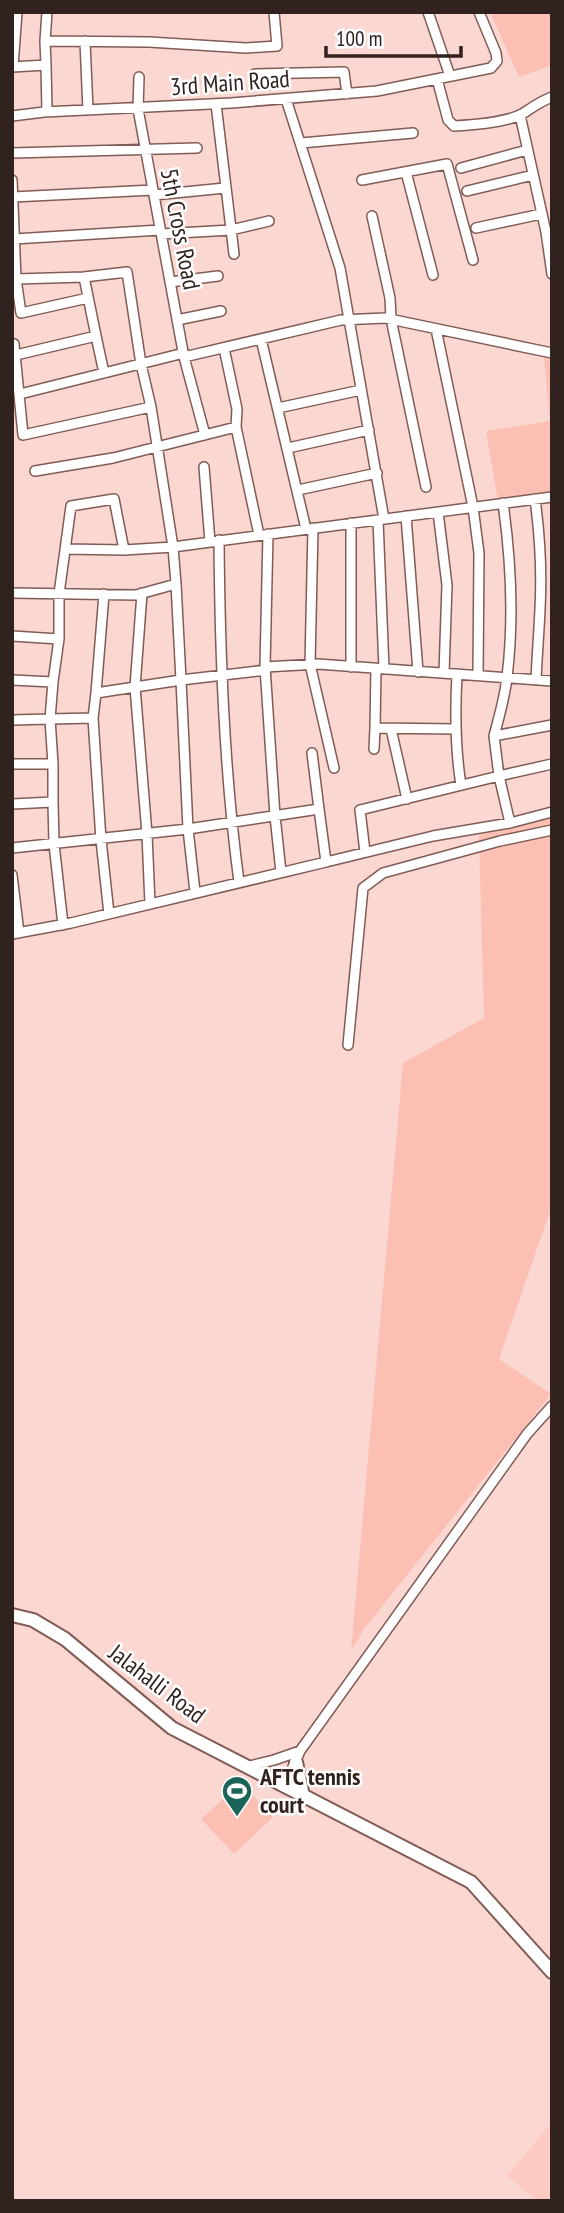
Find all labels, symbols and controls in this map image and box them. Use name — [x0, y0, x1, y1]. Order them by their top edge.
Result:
scale bar — [326, 14, 461, 58]
text: 100 m — [336, 25, 382, 52]
street label: 3rd Main Road — [169, 63, 291, 102]
street label: 5th Cross Road — [154, 166, 207, 292]
street label: Jalahalli Road — [102, 1637, 212, 1730]
place label: AFTC tennis court — [259, 1761, 360, 1820]
sports icon: AFTC tennis court — [220, 1774, 254, 1818]

